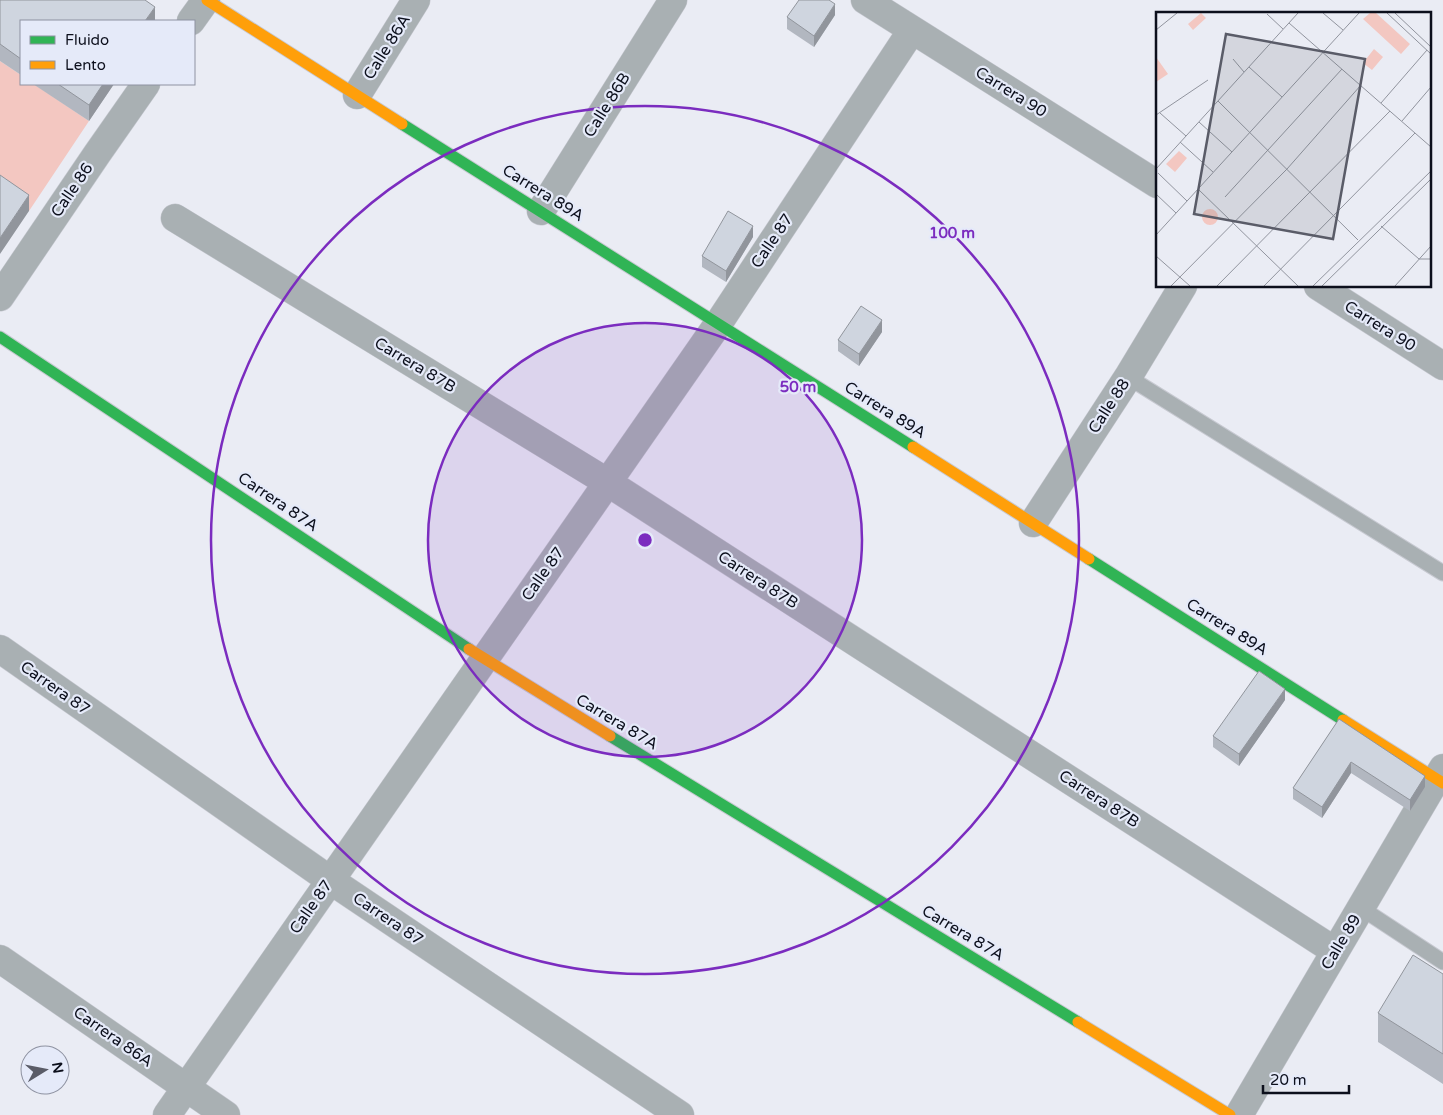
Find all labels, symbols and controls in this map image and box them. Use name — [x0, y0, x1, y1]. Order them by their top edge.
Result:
street label: Calle 86A — [359, 11, 415, 83]
inset map — [1156, 12, 1430, 288]
legend — [20, 20, 195, 85]
text: Fluido — [65, 31, 109, 49]
text: Lento — [65, 56, 106, 74]
street label: Carrera 90 — [972, 62, 1050, 122]
street label: Calle 86B — [579, 69, 635, 141]
street label: Calle 86 — [47, 159, 97, 221]
street label: Carrera 89A — [498, 160, 588, 226]
street label: Calle 87 — [747, 210, 797, 272]
text: 100 m — [929, 224, 975, 242]
street label: Carrera 90 — [1341, 296, 1419, 356]
street label: Carrera 87B — [371, 333, 459, 397]
street label: Calle 88 — [1084, 375, 1134, 437]
street label: Carrera 89A — [840, 377, 930, 443]
text: 50 m — [780, 378, 816, 396]
street label: Carrera 87A — [234, 468, 322, 536]
centre of rings — [636, 531, 654, 549]
street label: Calle 87 — [517, 543, 569, 605]
street label: Carrera 87B — [714, 547, 802, 613]
street label: Carrera 89A — [1182, 594, 1272, 660]
street label: Carrera 87 — [16, 657, 94, 719]
street label: Carrera 87A — [572, 690, 662, 754]
street label: Carrera 87B — [1055, 766, 1143, 832]
street label: Calle 87 — [285, 876, 337, 938]
street label: Carrera 87 — [349, 888, 427, 950]
street label: Carrera 87A — [918, 901, 1008, 965]
street label: Calle 89 — [1317, 911, 1365, 973]
street label: Carrera 86A — [69, 1002, 157, 1072]
north arrow — [20, 1045, 70, 1095]
text: N — [48, 1061, 67, 1075]
scale bar — [1263, 1062, 1349, 1094]
text: 20 m — [1270, 1071, 1307, 1089]

